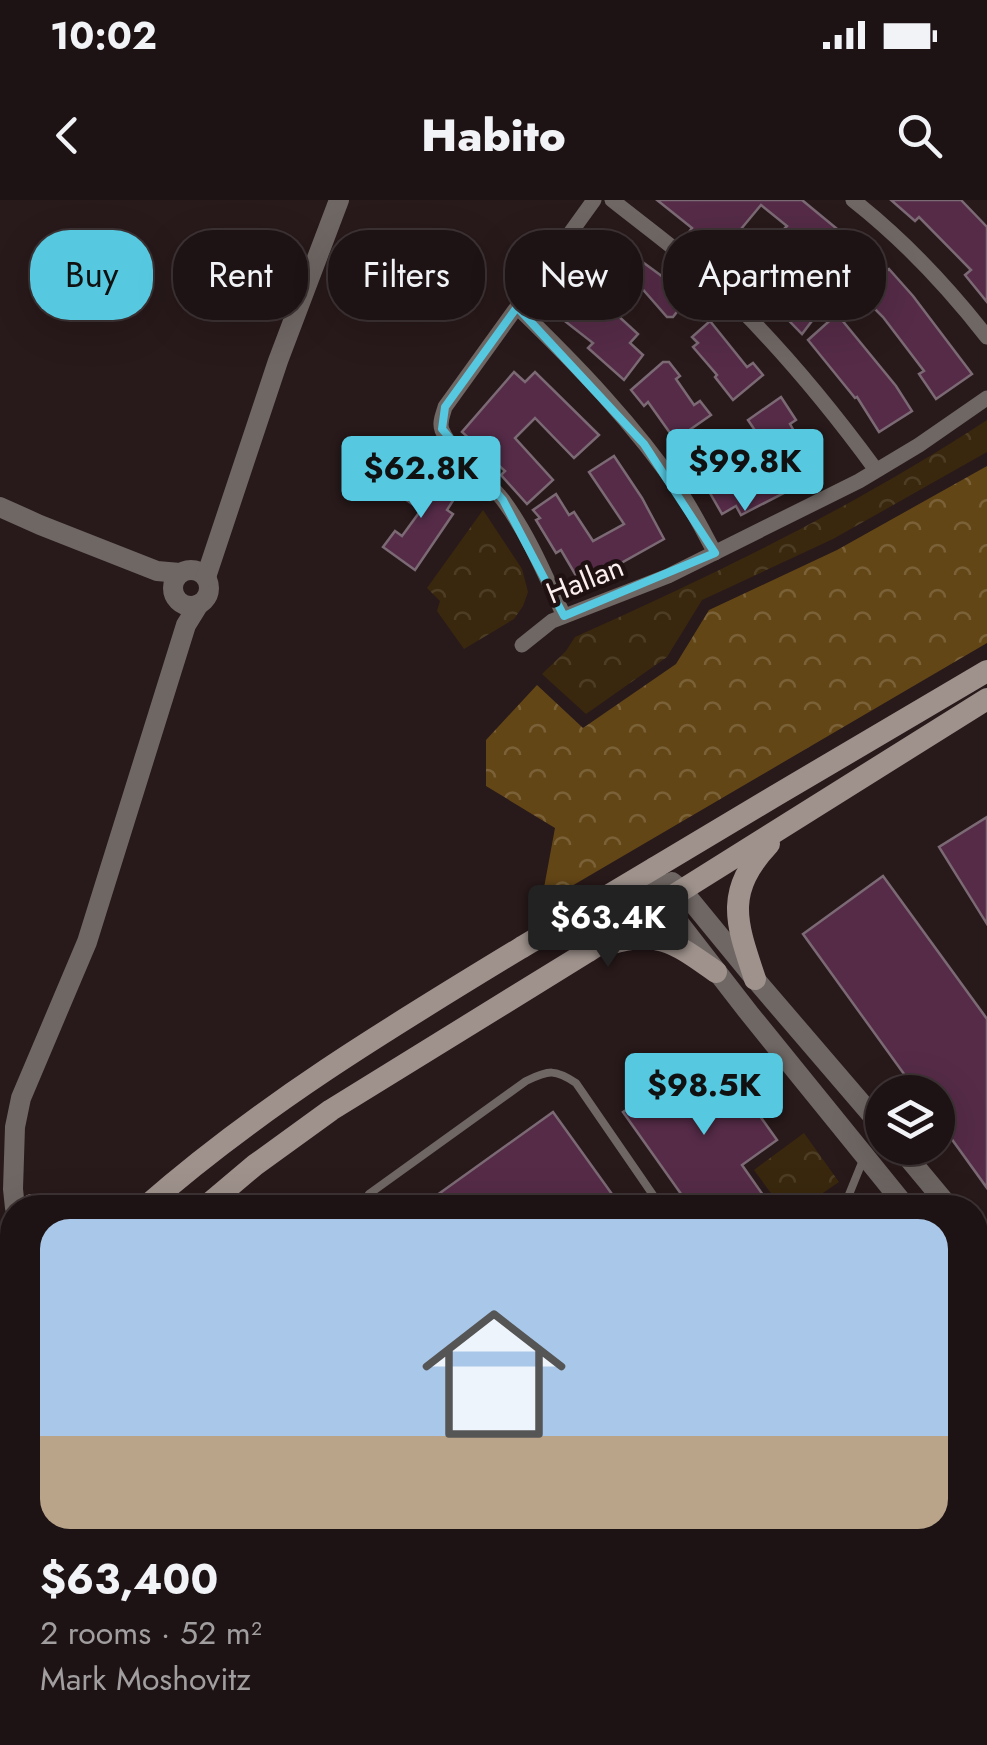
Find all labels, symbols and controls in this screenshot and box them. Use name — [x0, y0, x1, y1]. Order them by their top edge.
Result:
text: 10:02 — [50, 8, 157, 63]
text: Habito — [421, 103, 566, 168]
icon: back — [40, 108, 95, 163]
icon: search — [892, 108, 947, 163]
chip: Buy — [30, 230, 153, 320]
chip: Rent — [173, 230, 308, 320]
chip: Filters — [328, 230, 485, 320]
chip: New — [505, 230, 643, 320]
chip: Apartment — [663, 230, 886, 320]
pin: $99.8K — [664, 429, 826, 514]
pin: $62.8K — [340, 436, 502, 521]
text: $99.8K — [688, 438, 802, 484]
text: $62.8K — [363, 445, 479, 491]
street label: HaIlan — [540, 545, 630, 615]
pin: $63.4K — [527, 885, 689, 970]
text: $63.4K — [550, 894, 666, 940]
pin: $98.5K — [623, 1053, 785, 1138]
text: $98.5K — [647, 1062, 761, 1108]
map controls — [865, 1075, 955, 1165]
button: layers — [865, 1075, 955, 1165]
icon: home — [404, 1284, 584, 1464]
text: $63,400 — [40, 1549, 218, 1610]
text: 2 rooms · 52 m² — [40, 1610, 262, 1656]
text: Mark Moshovitz — [40, 1656, 251, 1702]

